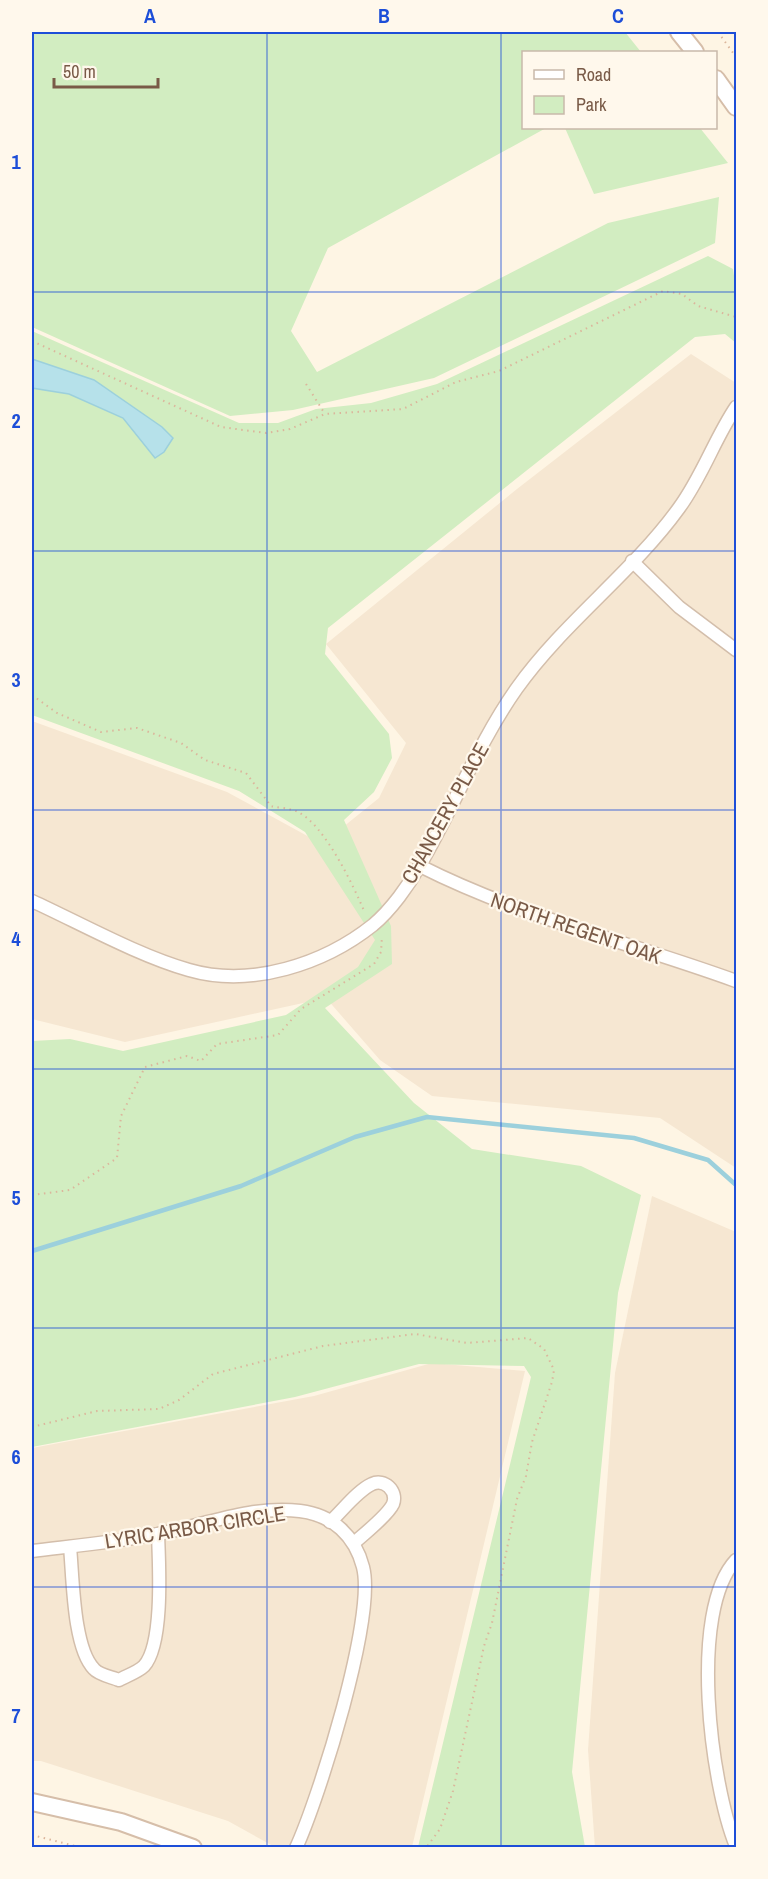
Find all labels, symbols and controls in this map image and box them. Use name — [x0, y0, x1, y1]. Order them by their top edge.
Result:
text: A — [144, 2, 156, 29]
text: B — [378, 2, 390, 29]
text: C — [612, 2, 624, 29]
scale bar — [54, 51, 158, 89]
legend — [522, 51, 717, 129]
text: 50 m — [63, 59, 96, 84]
text: Road — [576, 62, 611, 87]
text: Park — [576, 92, 607, 117]
text: 1 — [11, 148, 21, 175]
text: 2 — [11, 407, 21, 434]
text: 3 — [11, 666, 21, 693]
street label: CHANCERY PLACE — [394, 737, 496, 889]
street label: NORTH REGENT OAK — [487, 885, 666, 971]
text: 4 — [11, 925, 21, 952]
text: 5 — [11, 1184, 21, 1211]
text: 6 — [11, 1443, 21, 1470]
street label: LYRIC ARBOR CIRCLE — [103, 1498, 287, 1556]
text: 7 — [11, 1702, 21, 1729]

